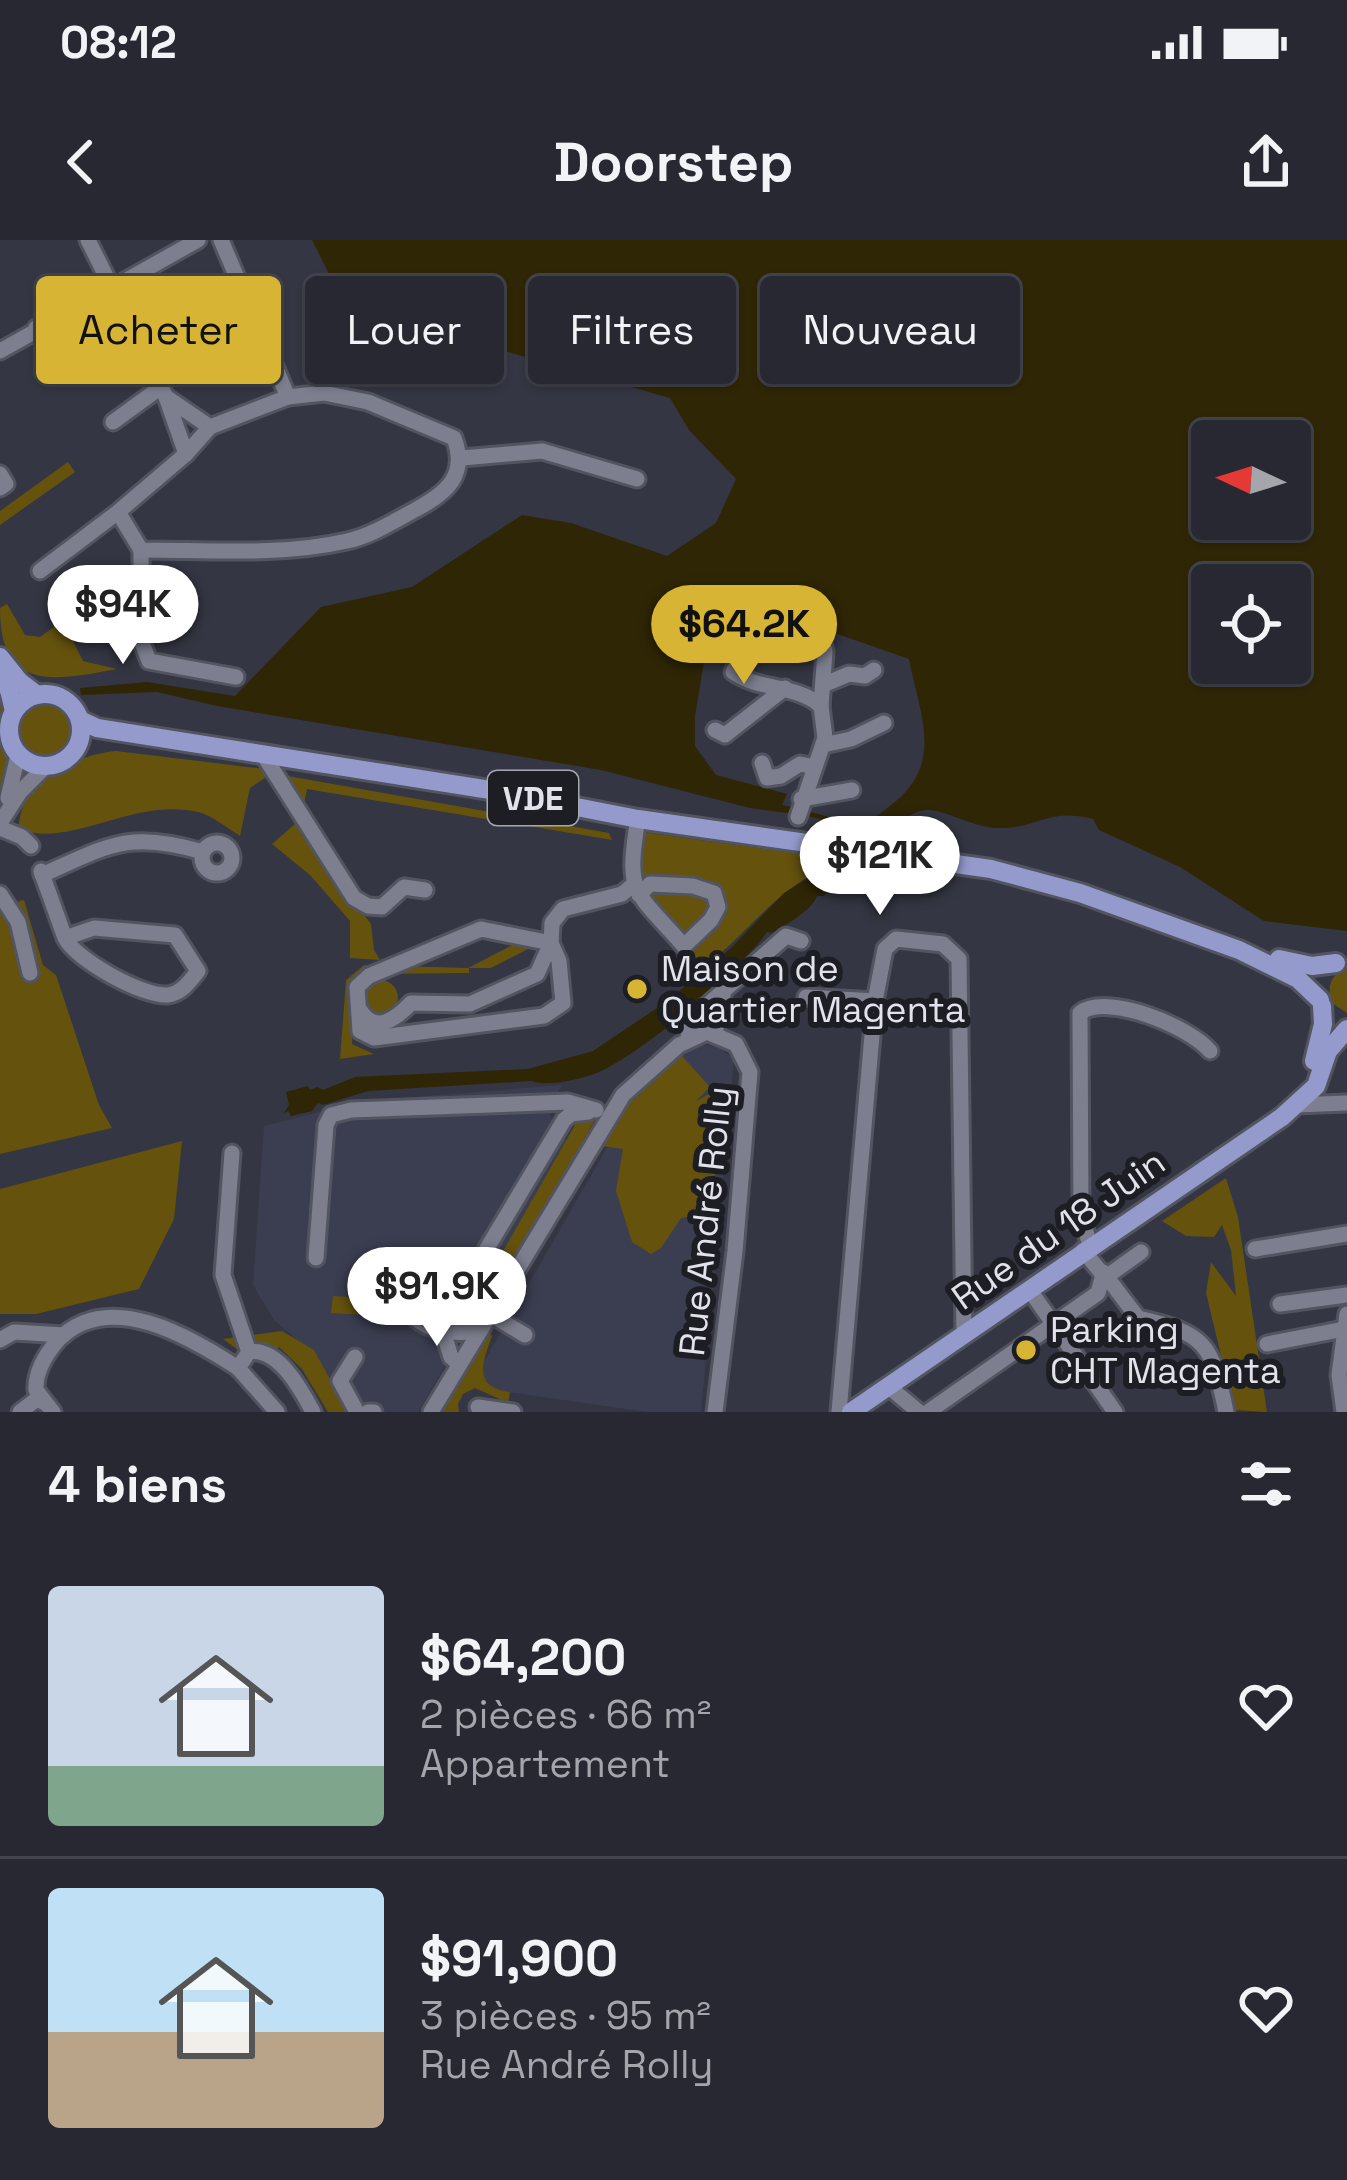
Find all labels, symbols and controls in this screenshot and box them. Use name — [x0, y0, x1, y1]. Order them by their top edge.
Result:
text: 08:12 — [60, 14, 177, 71]
text: Doorstep — [554, 128, 793, 197]
icon: back — [48, 129, 114, 195]
icon: share — [1233, 129, 1299, 195]
chip: Acheter — [36, 276, 281, 384]
chip: Louer — [305, 276, 504, 384]
chip: Filtres — [528, 276, 736, 384]
chip: Nouveau — [760, 276, 1020, 384]
north arrow — [1191, 420, 1311, 540]
map controls — [1191, 420, 1311, 684]
button: locate — [1191, 564, 1311, 684]
pin: $94K — [52, 565, 194, 667]
text: $94K — [75, 579, 171, 628]
pin: $64.2K — [646, 585, 842, 687]
text: $64.2K — [678, 599, 810, 648]
road number: VDE — [488, 771, 578, 825]
pin: $121K — [796, 816, 964, 918]
text: $121K — [827, 830, 933, 879]
place label: Maison de Quartier Magenta — [661, 946, 965, 1033]
marker: Maison de Quartier Magenta — [624, 976, 650, 1002]
street label: Rue André Rolly — [669, 1084, 743, 1358]
street label: Rue du 18 Juin — [943, 1139, 1174, 1320]
pin: $91.9K — [339, 1247, 535, 1349]
text: $91.9K — [374, 1261, 500, 1310]
place label: Parking CHT Magenta — [1050, 1307, 1281, 1394]
marker: Parking CHT Magenta — [1013, 1337, 1039, 1363]
icon: filters — [1233, 1451, 1299, 1517]
text: 4 biens — [48, 1452, 227, 1517]
text: $64,200 — [420, 1625, 626, 1690]
icon: home — [144, 1634, 288, 1778]
icon: heart — [1233, 1673, 1299, 1739]
text: 2 pièces · 66 m² — [420, 1690, 711, 1739]
text: Appartement — [420, 1739, 670, 1788]
text: $91,900 — [420, 1926, 618, 1991]
icon: home — [144, 1936, 288, 2080]
icon: heart — [1233, 1975, 1299, 2041]
text: 3 pièces · 95 m² — [420, 1991, 711, 2040]
text: Rue André Rolly — [420, 2040, 713, 2089]

